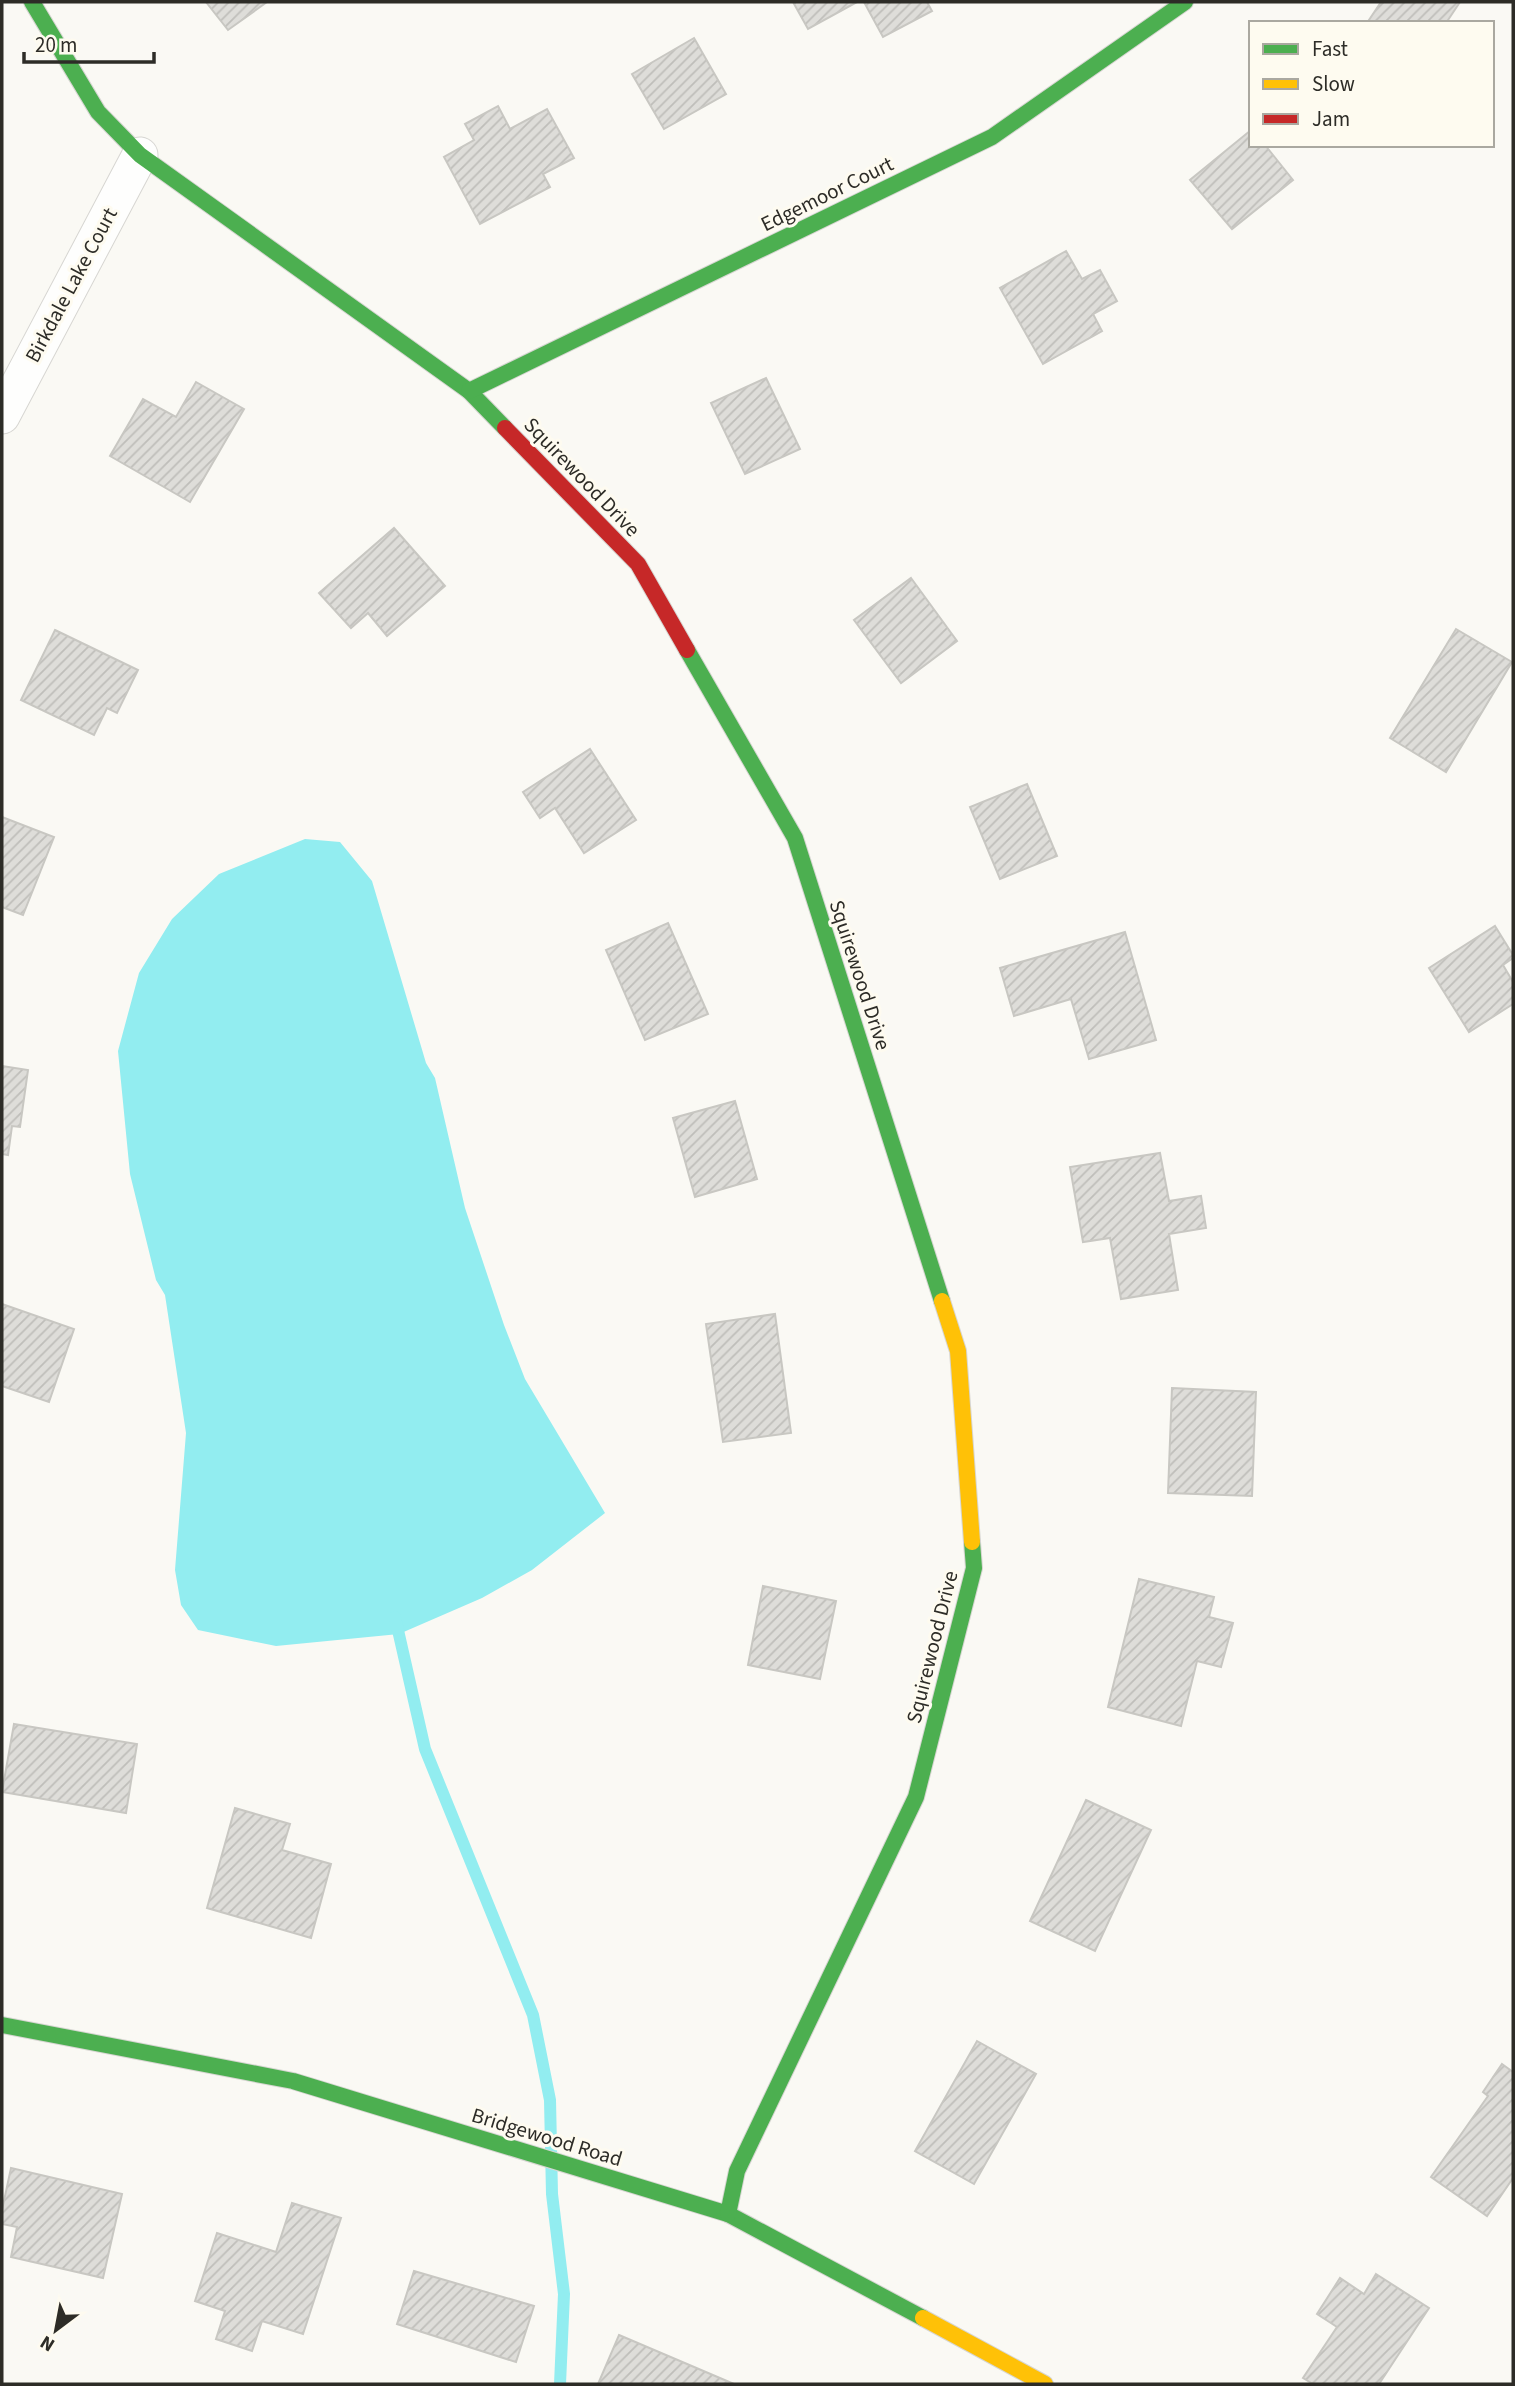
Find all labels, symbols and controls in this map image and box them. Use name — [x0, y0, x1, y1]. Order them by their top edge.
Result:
scale bar — [24, 21, 154, 65]
legend — [1249, 21, 1494, 147]
text: 20 m — [35, 30, 77, 60]
text: Fast — [1312, 34, 1348, 64]
text: Slow — [1312, 69, 1355, 99]
text: Jam — [1312, 104, 1350, 134]
street label: Edgemoor Court — [756, 149, 898, 239]
street label: Birkdale Lake Court — [17, 202, 125, 368]
street label: Squirewood Drive — [517, 410, 647, 544]
street label: Squirewood Drive — [822, 896, 898, 1054]
street label: Squirewood Drive — [899, 1568, 965, 1726]
street label: Bridgewood Road — [468, 2100, 626, 2174]
north arrow — [21, 2295, 91, 2365]
text: N — [35, 2328, 60, 2358]

